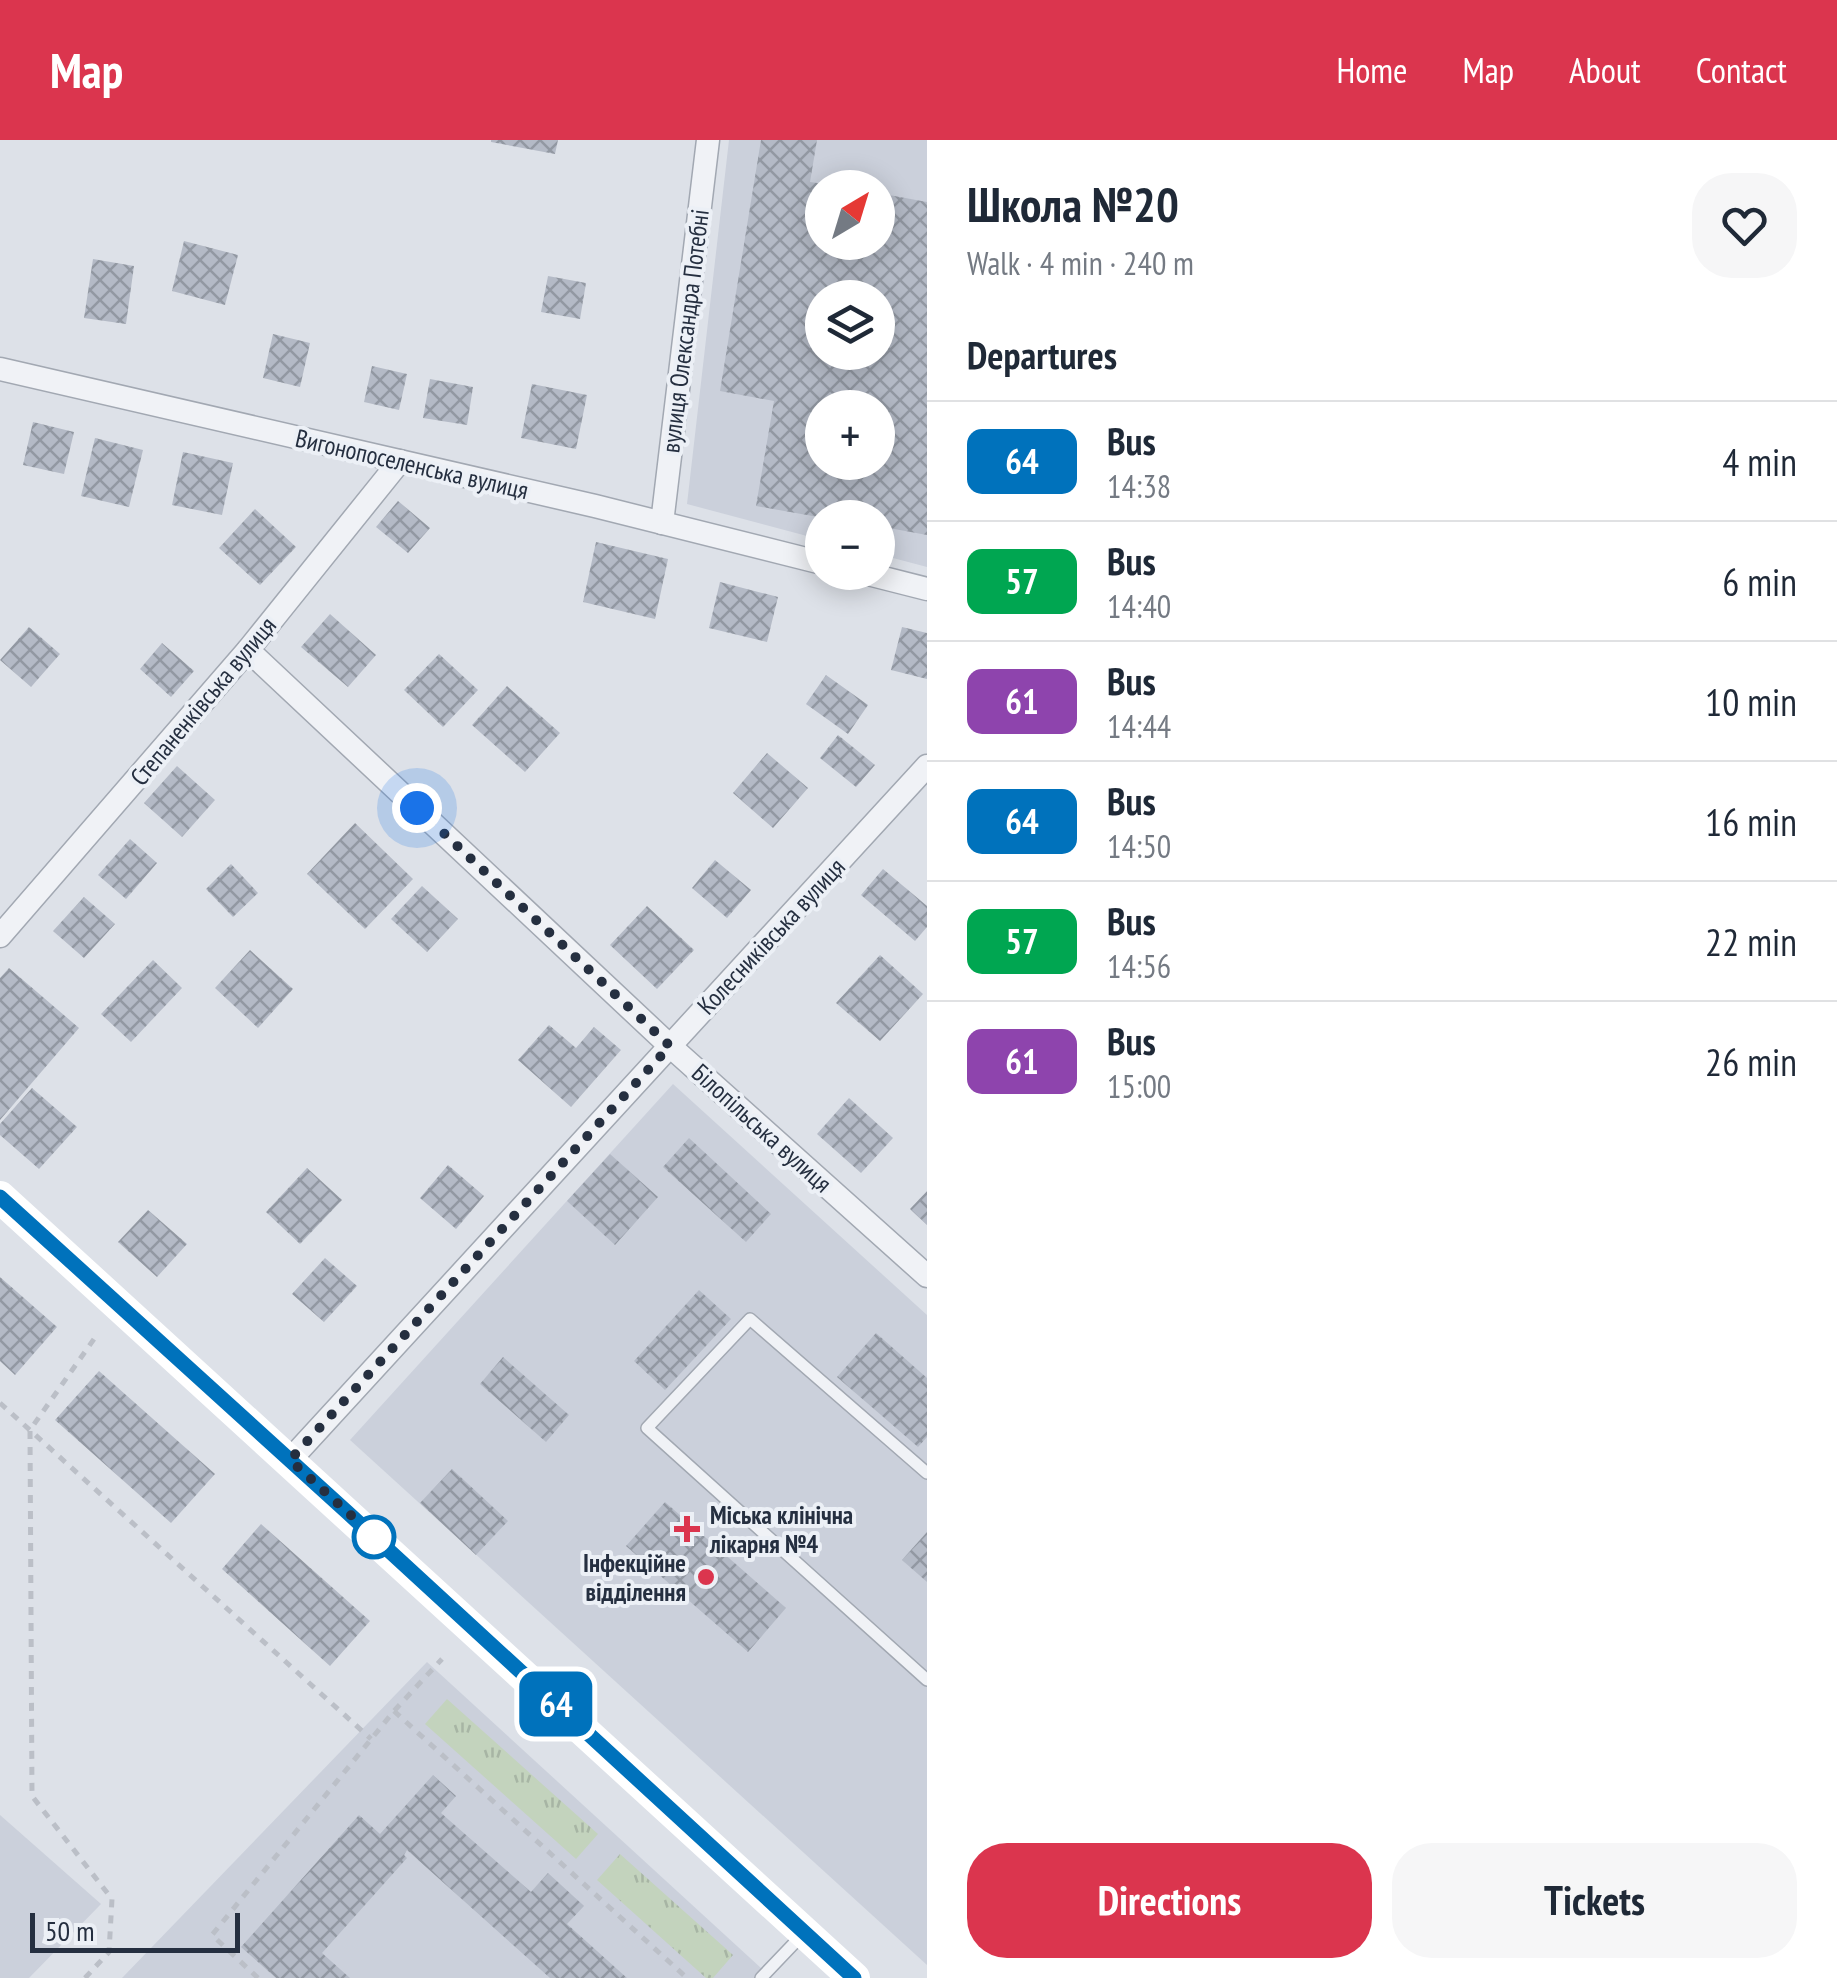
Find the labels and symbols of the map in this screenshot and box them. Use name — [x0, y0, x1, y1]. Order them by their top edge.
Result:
north arrow — [805, 170, 895, 260]
street label: вулиця Олександра Потебні — [654, 207, 716, 455]
street label: Вигонопоселенська вулиця — [292, 422, 532, 506]
street label: Степаненківська вулиця — [123, 610, 283, 792]
your location — [392, 783, 442, 833]
street label: Колесниківська вулиця — [690, 851, 852, 1021]
street label: Білопільська вулиця — [685, 1057, 839, 1199]
place label: Міська клінічна лікарня №4 — [709, 1499, 853, 1560]
unlabelled marker — [353, 1516, 395, 1558]
marker: Міська клінічна лікарня №4 — [674, 1516, 700, 1542]
place label: Інфекційне відділення — [583, 1547, 686, 1608]
marker: Інфекційне відділення — [695, 1566, 717, 1588]
line badge: 64 — [511, 1672, 601, 1736]
scale bar — [30, 1908, 240, 1952]

